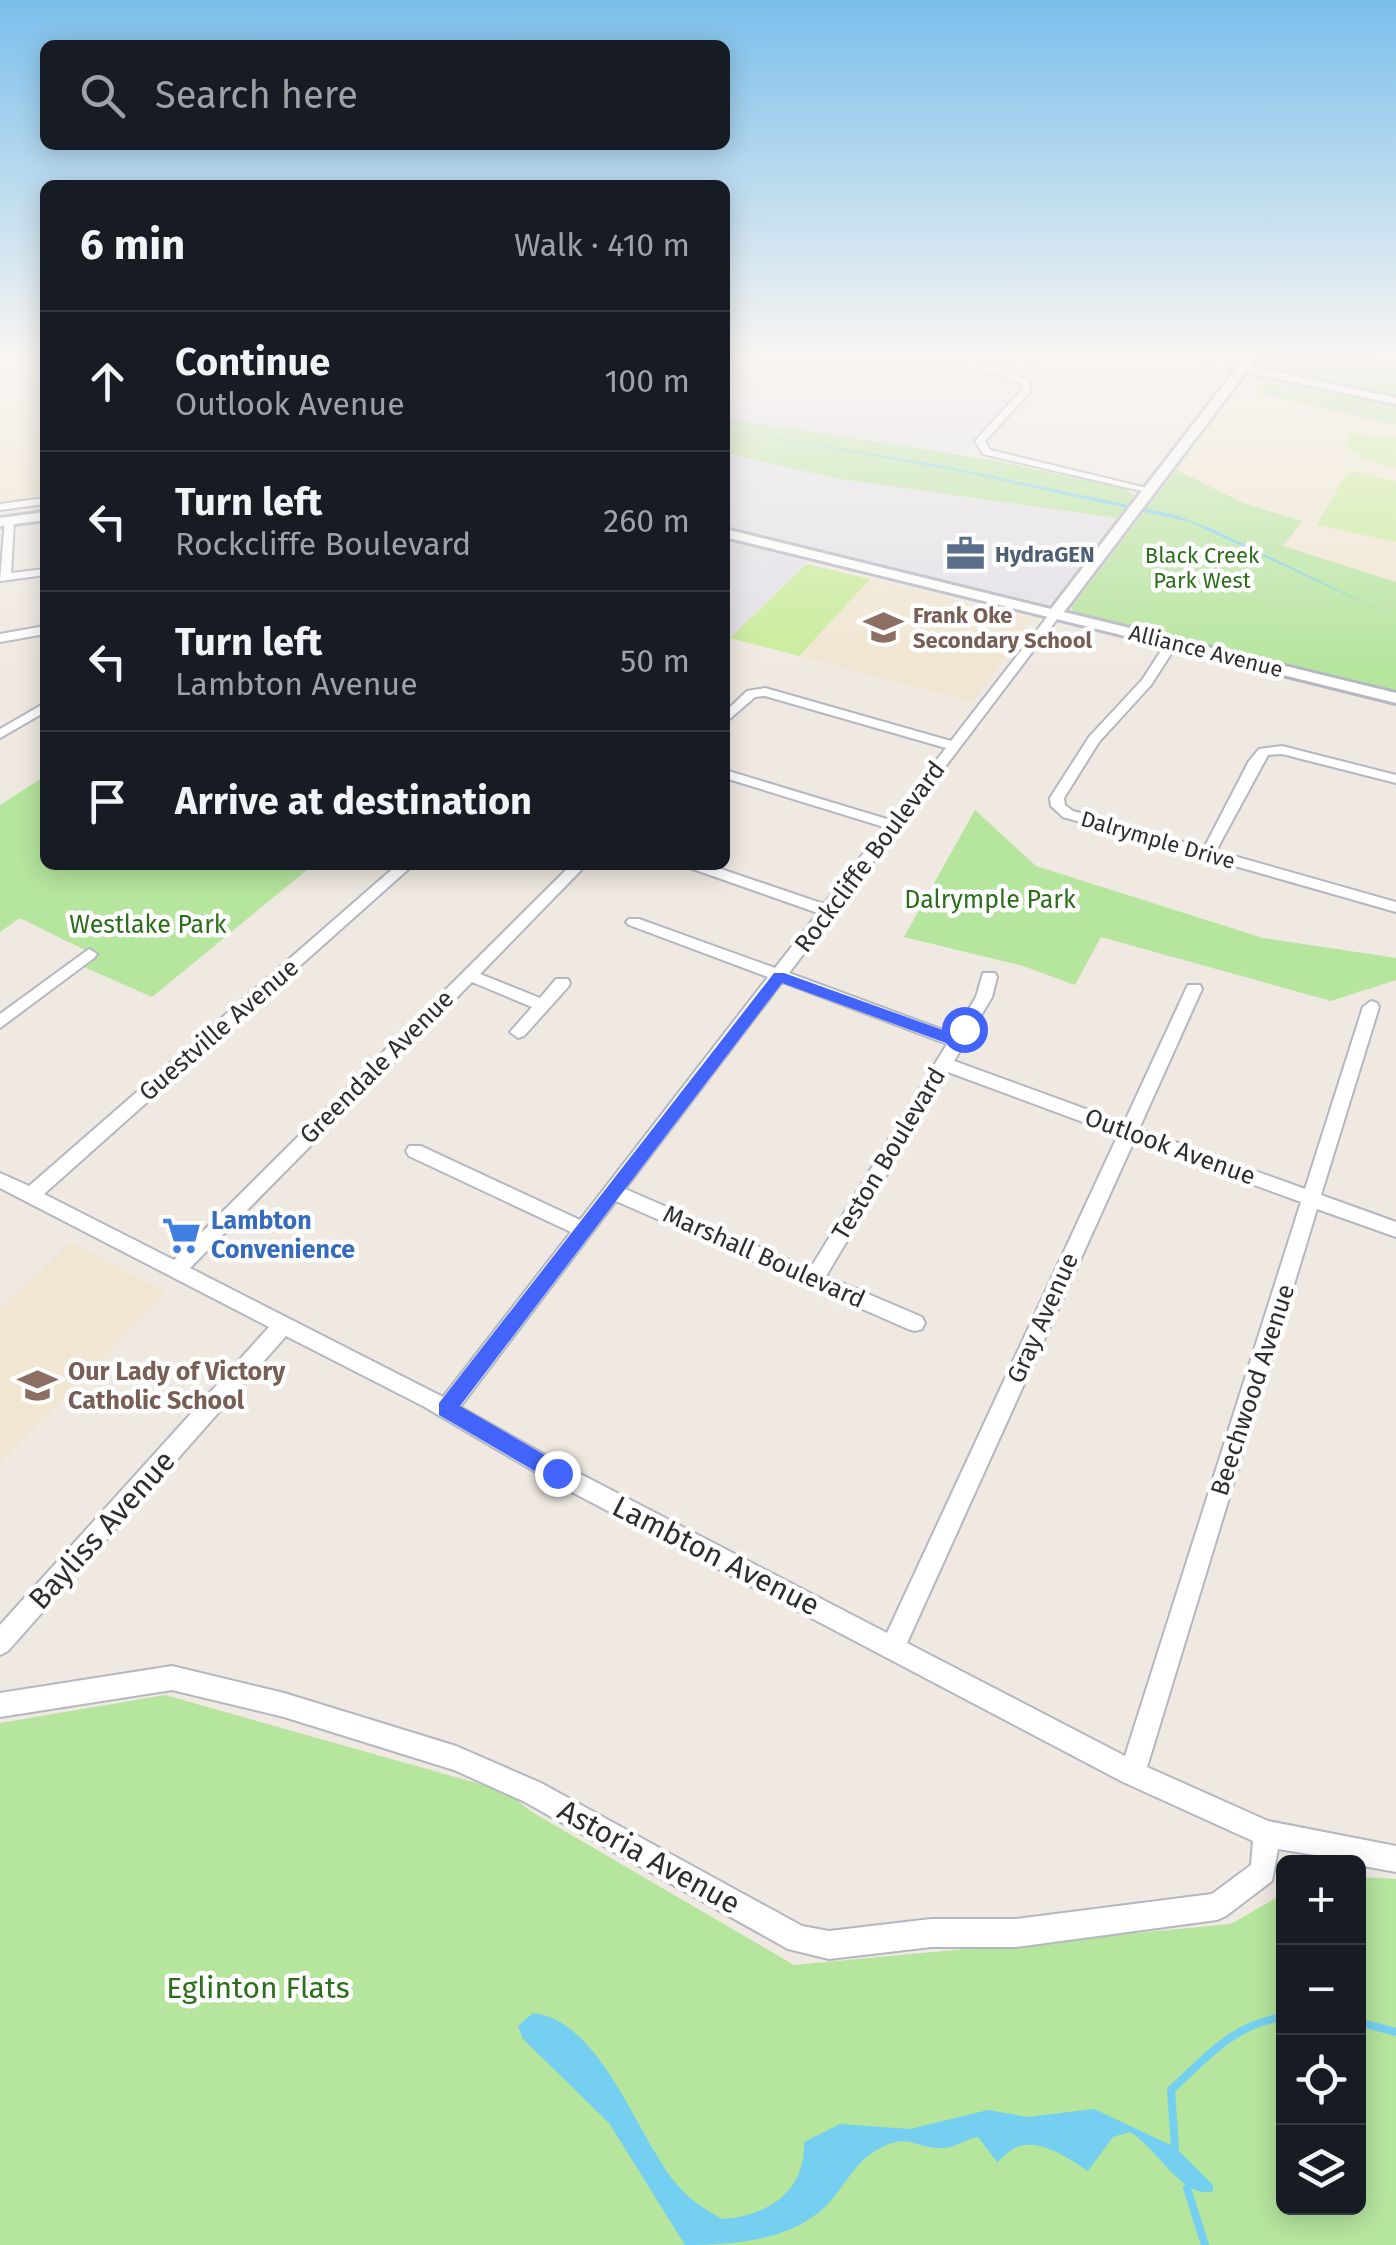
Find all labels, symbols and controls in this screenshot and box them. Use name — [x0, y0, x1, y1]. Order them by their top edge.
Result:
search box — [40, 40, 730, 150]
icon: search — [75, 68, 130, 123]
text: Search here — [155, 72, 358, 118]
text: 6 min — [80, 220, 185, 270]
text: Walk · 410 m — [514, 226, 690, 264]
text: Continue — [175, 339, 330, 385]
icon: ahead — [80, 354, 135, 409]
text: 100 m — [605, 362, 690, 400]
text: Outlook Avenue — [175, 385, 405, 423]
text: Turn left — [175, 479, 322, 525]
icon: left — [80, 494, 135, 549]
text: 260 m — [603, 502, 690, 540]
text: Rockcliffe Boulevard — [175, 525, 471, 563]
office icon: HydraGEN — [944, 533, 986, 575]
place label: HydraGEN — [995, 541, 1095, 568]
park label: Black Creek Park West — [1145, 542, 1260, 594]
place label: Frank Oke Secondary School — [913, 602, 1093, 654]
school or university icon: Frank Oke Secondary School — [862, 607, 904, 649]
text: Turn left — [175, 619, 322, 665]
street label: Alliance Avenue — [1126, 619, 1286, 683]
icon: left — [80, 634, 135, 689]
text: 50 m — [620, 642, 690, 680]
text: Lambton Avenue — [175, 665, 418, 703]
street label: Rockcliffe Boulevard — [788, 756, 952, 958]
icon: arrive — [80, 774, 135, 829]
text: Arrive at destination — [175, 778, 532, 824]
street label: Dalrymple Drive — [1078, 805, 1238, 875]
park label: Dalrymple Park — [904, 885, 1076, 915]
park label: Westlake Park — [69, 910, 227, 940]
street label: Guestville Avenue — [133, 953, 305, 1107]
street label: Greendale Avenue — [294, 984, 460, 1150]
route start — [942, 1007, 988, 1053]
street label: Teston Boulevard — [826, 1062, 952, 1246]
street label: Outlook Avenue — [1081, 1102, 1259, 1192]
street label: Marshall Boulevard — [658, 1199, 870, 1315]
place label: Lambton Convenience — [211, 1206, 355, 1265]
supermarket icon: Lambton Convenience — [160, 1214, 202, 1256]
street label: Gray Avenue — [1001, 1248, 1085, 1388]
street label: Beechwood Avenue — [1205, 1280, 1301, 1500]
place label: Our Lady of Victory Catholic School — [68, 1357, 286, 1416]
school or university icon: Our Lady of Victory Catholic School — [17, 1365, 59, 1407]
street label: Bayliss Avenue — [21, 1443, 183, 1617]
route end — [535, 1451, 581, 1497]
street label: Lambton Avenue — [606, 1488, 826, 1624]
street label: Astoria Avenue — [552, 1792, 746, 1922]
map controls — [1276, 1855, 1366, 2215]
button: + — [1276, 1855, 1366, 1945]
button: − — [1276, 1945, 1366, 2035]
park label: Eglinton Flats — [166, 1970, 350, 2006]
button: locate — [1276, 2035, 1366, 2125]
button: layers — [1276, 2125, 1366, 2215]

